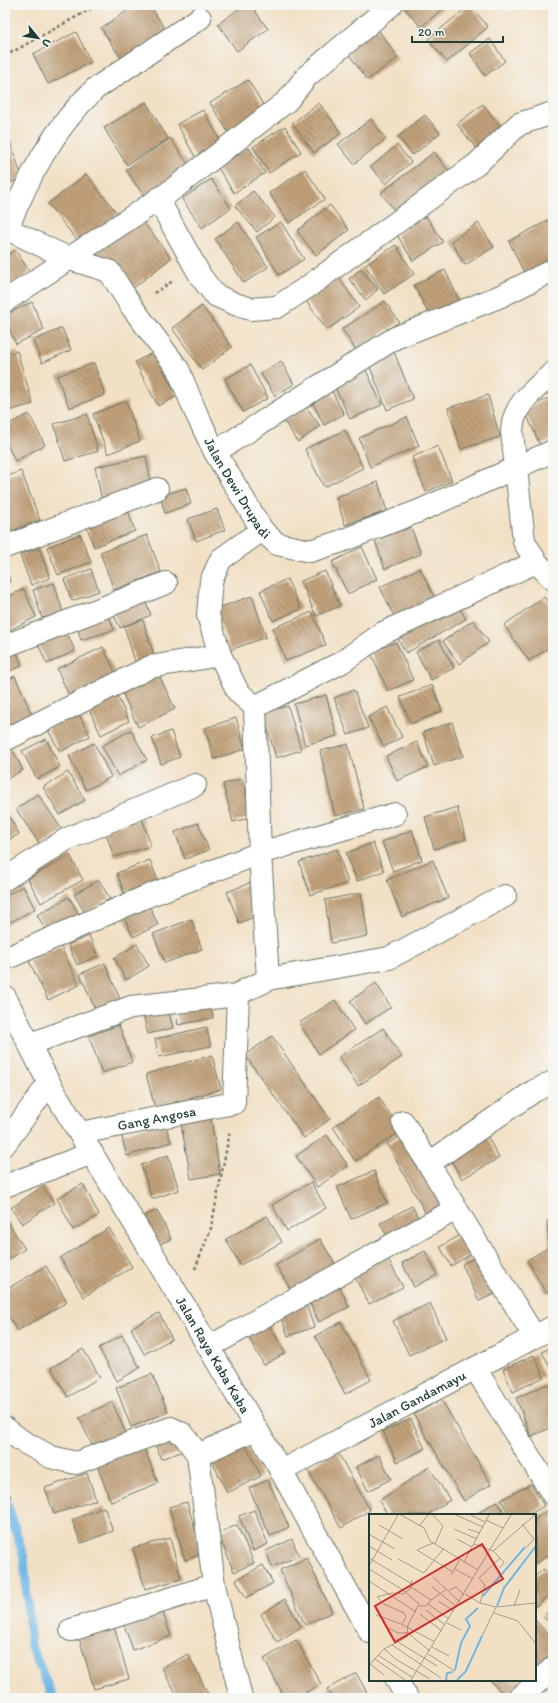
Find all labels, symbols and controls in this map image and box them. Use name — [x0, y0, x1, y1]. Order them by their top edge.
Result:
north arrow — [18, 18, 58, 58]
scale bar — [412, 18, 503, 44]
text: 20 m — [418, 25, 445, 39]
text: U — [39, 36, 54, 49]
street label: Jalan Dewi Drupadi — [200, 435, 274, 543]
street label: Gang Angosa — [116, 1103, 197, 1135]
street label: Jalan Raya Kaba Kaba — [172, 1294, 253, 1416]
street label: Jalan Gandamayu — [366, 1367, 469, 1432]
inset map — [369, 1514, 536, 1681]

